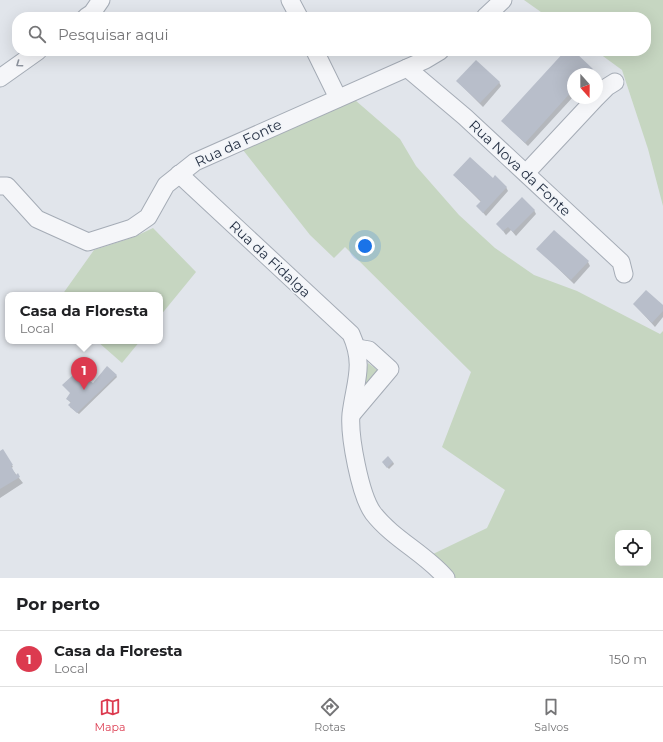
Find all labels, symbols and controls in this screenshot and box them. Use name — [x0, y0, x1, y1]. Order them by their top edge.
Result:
search box — [12, 12, 651, 56]
icon: search — [26, 23, 48, 45]
text: Pesquisar aqui — [58, 25, 169, 44]
one-way arrow — [16, 59, 23, 67]
north arrow — [567, 68, 603, 104]
street label: Rua da Fonte — [192, 115, 284, 171]
street label: Rua Nova da Fonte — [465, 116, 575, 220]
street label: Rua da Fidalga — [226, 217, 314, 301]
your location — [355, 236, 375, 256]
popup — [5, 292, 163, 344]
text: Casa da Floresta — [20, 301, 148, 320]
text: Local — [20, 320, 54, 336]
pin: 1 — [71, 357, 97, 390]
map controls — [615, 530, 651, 566]
button: locate — [615, 530, 651, 566]
text: Por perto — [16, 594, 100, 614]
text: Casa da Floresta — [54, 641, 183, 660]
text: 1 — [26, 651, 32, 667]
text: 150 m — [609, 651, 647, 667]
text: Local — [54, 660, 88, 676]
tab: Mapa — [94, 696, 125, 734]
tab: Rotas — [314, 696, 345, 734]
tab: Salvos — [534, 696, 569, 734]

